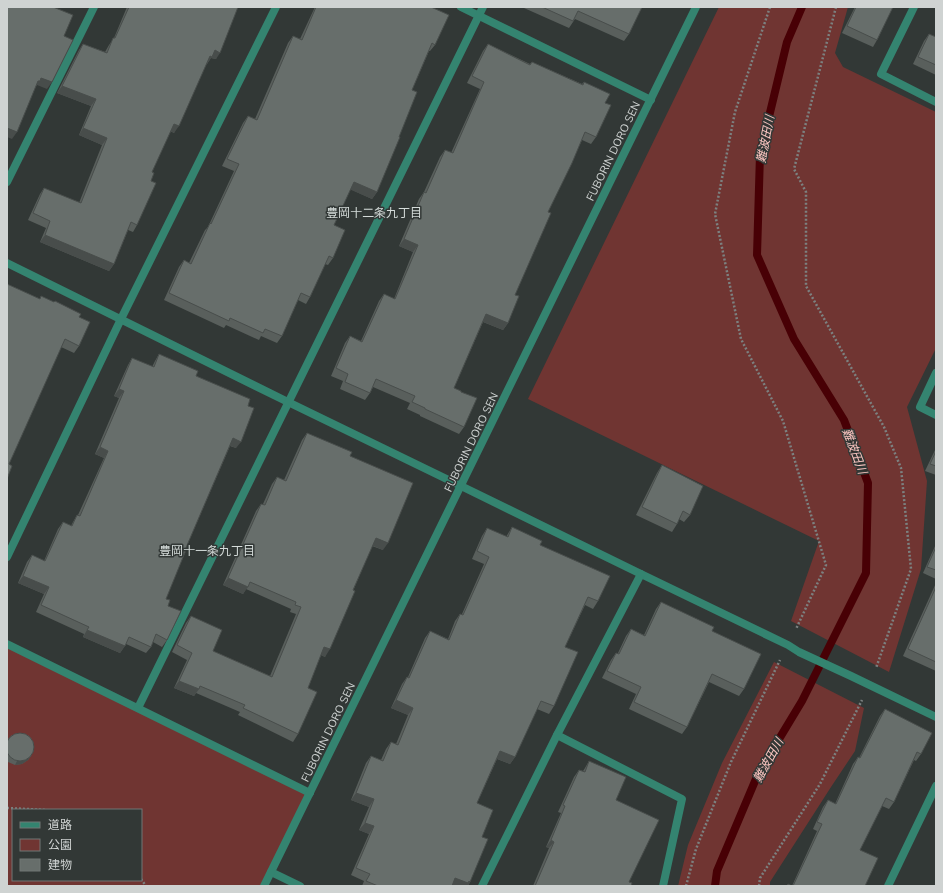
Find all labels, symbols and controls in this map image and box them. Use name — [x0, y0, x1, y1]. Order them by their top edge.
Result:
street label: FUBORIN DORO SEN — [583, 99, 643, 203]
water label: 難波田川 — [753, 112, 777, 164]
district label: 豊岡十二条九丁目 — [326, 205, 422, 220]
street label: FUBORIN DORO SEN — [441, 390, 501, 494]
water label: 難波田川 — [839, 426, 871, 478]
district label: 豊岡十一条九丁目 — [159, 543, 255, 558]
street label: FUBORIN DORO SEN — [298, 680, 358, 784]
water label: 難波田川 — [750, 734, 787, 785]
legend — [12, 809, 142, 881]
text: 道路 — [48, 817, 72, 832]
text: 公園 — [48, 837, 72, 852]
text: 建物 — [48, 857, 72, 872]

